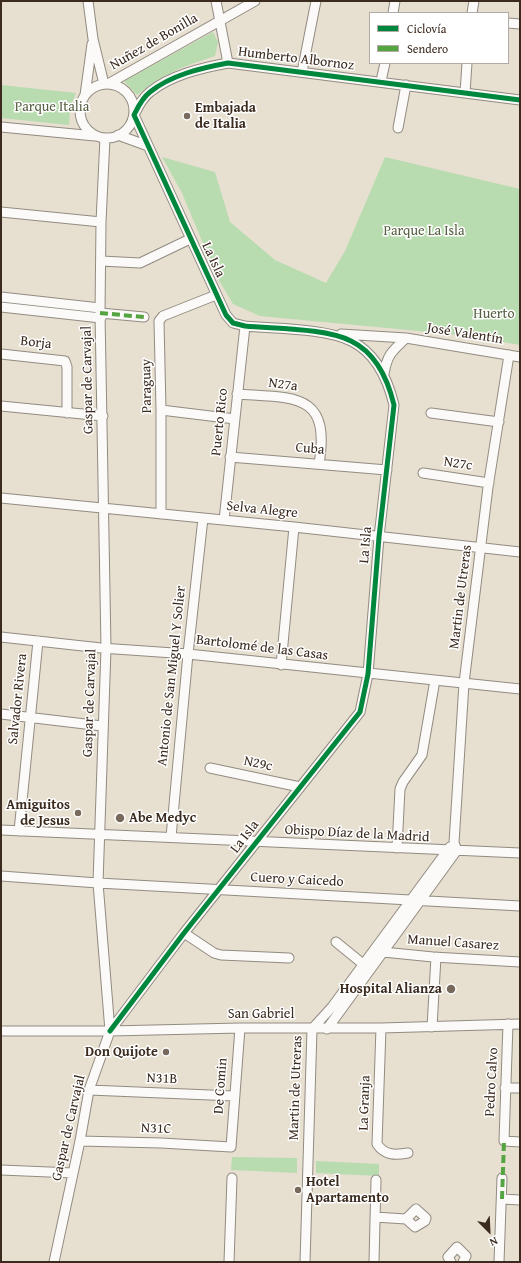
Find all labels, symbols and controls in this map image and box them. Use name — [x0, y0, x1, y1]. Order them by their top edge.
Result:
street label: Nuñez de Bonilla — [107, 10, 201, 74]
legend — [369, 12, 509, 64]
text: Ciclovía — [407, 20, 446, 37]
text: Sendero — [407, 40, 448, 57]
street label: Humberto Albornoz — [237, 44, 355, 74]
park label: Parque Italia — [15, 99, 89, 115]
place label: Embajada de Italia — [195, 100, 256, 132]
marker: Embajada de Italia — [182, 111, 192, 121]
park label: Parque La Isla — [383, 223, 465, 239]
street label: La Isla — [198, 240, 228, 280]
park label: Huerto — [473, 306, 515, 322]
street label: José Valentín — [426, 320, 504, 348]
street label: Gaspar de Carvajal — [79, 326, 97, 434]
street label: Borja — [20, 333, 52, 353]
street label: Paraguay — [138, 359, 156, 413]
street label: N27a — [267, 375, 299, 395]
street label: Puerto Rico — [208, 387, 232, 457]
street label: Cuba — [295, 439, 325, 459]
street label: N27c — [442, 453, 474, 475]
street label: Selva Alegre — [225, 498, 299, 522]
street label: La Isla — [356, 526, 376, 564]
street label: Martin de Utreras — [446, 544, 476, 650]
street label: Antonio de San Miguel Y Solier — [154, 585, 190, 767]
street label: Bartolomé de las Casas — [195, 632, 329, 664]
street label: Gaspar de Carvajal — [80, 649, 100, 757]
street label: Salvador Rivera — [5, 653, 31, 745]
street label: N29c — [242, 753, 274, 775]
place label: Amiguitos de Jesus — [6, 797, 70, 830]
marker: Amiguitos de Jesus — [73, 808, 83, 818]
place label: Abe Medyc — [129, 810, 196, 826]
marker: Abe Medyc — [114, 812, 126, 824]
street label: La Isla — [227, 817, 263, 857]
street label: Obispo Díaz de la Madrid — [284, 822, 430, 846]
street label: Cuero y Caicedo — [250, 869, 344, 891]
street label: Manuel Casarez — [407, 931, 499, 955]
place label: Hospital Alianza — [340, 981, 442, 997]
marker: Hospital Alianza — [445, 983, 457, 995]
street label: San Gabriel — [228, 1006, 294, 1022]
street label: Martin de Utreras — [286, 1035, 306, 1141]
place label: Don Quijote — [85, 1044, 158, 1060]
marker: Don Quijote — [161, 1047, 171, 1057]
street label: Pedro Calvo — [482, 1047, 502, 1117]
street label: De Comin — [211, 1057, 231, 1115]
street label: N31B — [146, 1070, 178, 1088]
street label: Gaspar de Carvajal — [49, 1073, 89, 1183]
street label: La Granja — [356, 1075, 374, 1131]
street label: N31C — [141, 1120, 171, 1138]
place label: Hotel Apartamento — [306, 1174, 389, 1206]
marker: Hotel Apartamento — [293, 1185, 303, 1195]
north arrow — [469, 1211, 509, 1251]
text: N — [487, 1233, 501, 1251]

